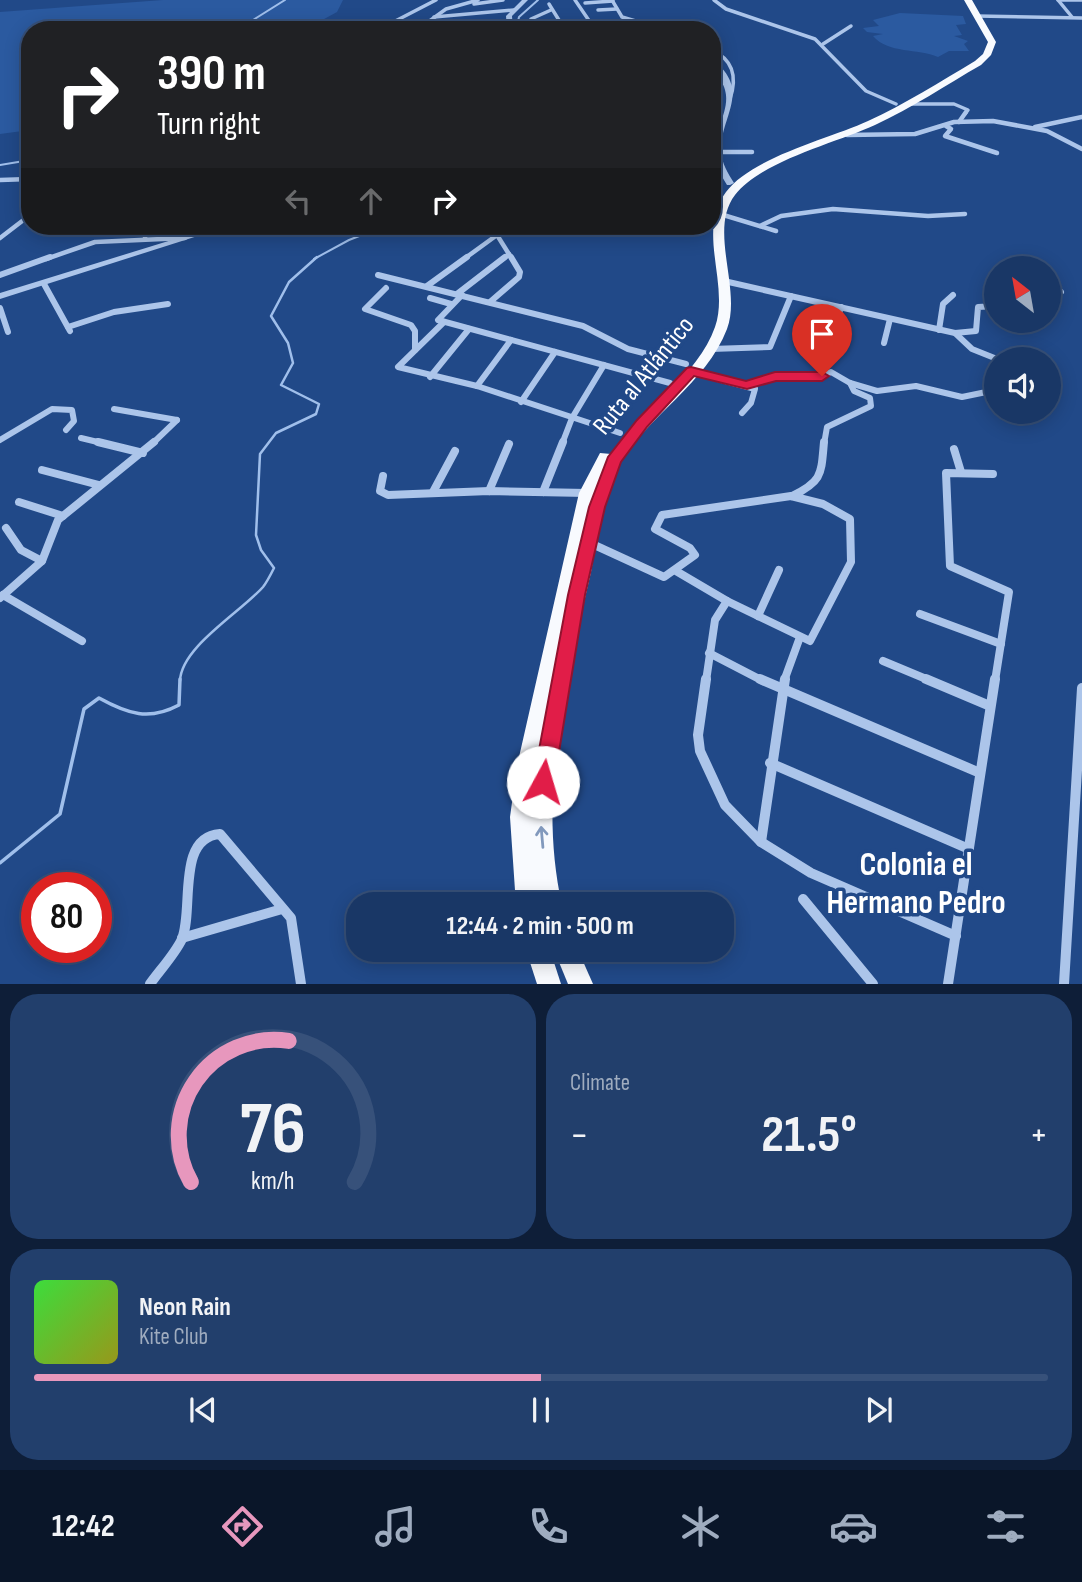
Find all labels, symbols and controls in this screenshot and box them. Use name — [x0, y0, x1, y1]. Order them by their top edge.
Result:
text: 390 m — [157, 45, 266, 104]
icon: right — [42, 49, 133, 140]
text: Turn right — [157, 105, 261, 144]
icon: left — [279, 182, 317, 220]
icon: ahead — [352, 182, 390, 220]
icon: right — [425, 182, 463, 220]
north arrow — [984, 256, 1060, 332]
map controls — [984, 256, 1061, 424]
pin — [792, 304, 852, 376]
street label: Ruta al Atlántico — [587, 311, 701, 441]
icon: arrive — [803, 315, 841, 353]
button: sound — [984, 347, 1061, 424]
position arrow — [506, 745, 580, 819]
one-way arrow — [535, 827, 548, 849]
district label: Colonia el Hermano Pedro — [826, 845, 1006, 923]
speed limit sign: 80 — [21, 872, 112, 963]
text: 12:44 · 2 min · 500 m — [446, 911, 634, 942]
text: Climate — [570, 1069, 630, 1097]
text: 76 — [240, 1087, 306, 1175]
text: 21.5° — [761, 1104, 857, 1167]
text: − — [570, 1113, 589, 1158]
text: + — [1029, 1113, 1048, 1158]
text: km/h — [251, 1166, 295, 1197]
text: Neon Rain — [139, 1292, 231, 1323]
text: Kite Club — [139, 1323, 208, 1351]
icon: previous — [184, 1391, 222, 1429]
icon: pause — [522, 1391, 560, 1429]
icon: next — [860, 1391, 898, 1429]
icon: directions — [218, 1502, 267, 1551]
icon: music — [371, 1502, 420, 1551]
icon: phone — [524, 1502, 573, 1551]
icon: climate — [676, 1502, 725, 1551]
icon: car — [829, 1502, 878, 1551]
icon: filters — [981, 1502, 1030, 1551]
text: 12:42 — [52, 1507, 115, 1546]

